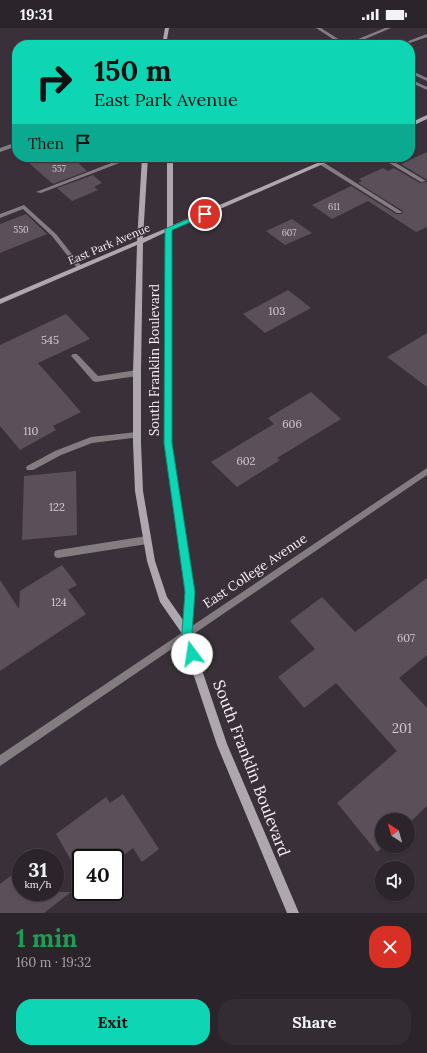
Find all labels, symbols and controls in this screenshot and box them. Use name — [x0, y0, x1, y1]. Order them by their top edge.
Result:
text: 19:31 — [20, 5, 53, 24]
text: 150 m — [94, 53, 171, 89]
icon: right — [28, 56, 80, 108]
text: East Park Avenue — [94, 88, 238, 111]
icon: arrive — [72, 132, 94, 154]
text: Then — [28, 134, 64, 153]
house number: 557 — [52, 163, 66, 174]
pin — [188, 197, 222, 231]
house number: 611 — [328, 201, 340, 212]
icon: arrive — [194, 203, 216, 225]
street label: East Park Avenue — [66, 220, 152, 268]
house number: 550 — [13, 224, 29, 235]
house number: 607 — [282, 227, 296, 238]
street label: South Franklin Boulevard — [146, 284, 163, 436]
house number: 103 — [269, 304, 285, 318]
house number: 545 — [41, 333, 59, 347]
house number: 606 — [282, 417, 302, 431]
house number: 110 — [24, 424, 39, 438]
house number: 602 — [236, 454, 256, 468]
house number: 122 — [49, 500, 65, 514]
street label: East College Avenue — [200, 530, 310, 612]
house number: 124 — [51, 595, 67, 609]
house number: 607 — [397, 631, 415, 645]
position arrow — [171, 633, 213, 675]
street label: South Franklin Boulevard — [209, 677, 295, 859]
house number: 201 — [392, 720, 412, 737]
north arrow — [375, 813, 415, 853]
map controls — [375, 813, 415, 901]
speed limit sign: 40 — [72, 849, 124, 901]
text: 31 — [28, 857, 48, 882]
button: sound — [375, 861, 415, 901]
text: km/h — [24, 878, 52, 891]
text: 1 min — [16, 923, 77, 954]
button: close — [369, 926, 411, 968]
text: 160 m · 19:32 — [16, 954, 91, 971]
button: Exit — [16, 999, 210, 1045]
button: Share — [218, 999, 411, 1045]

